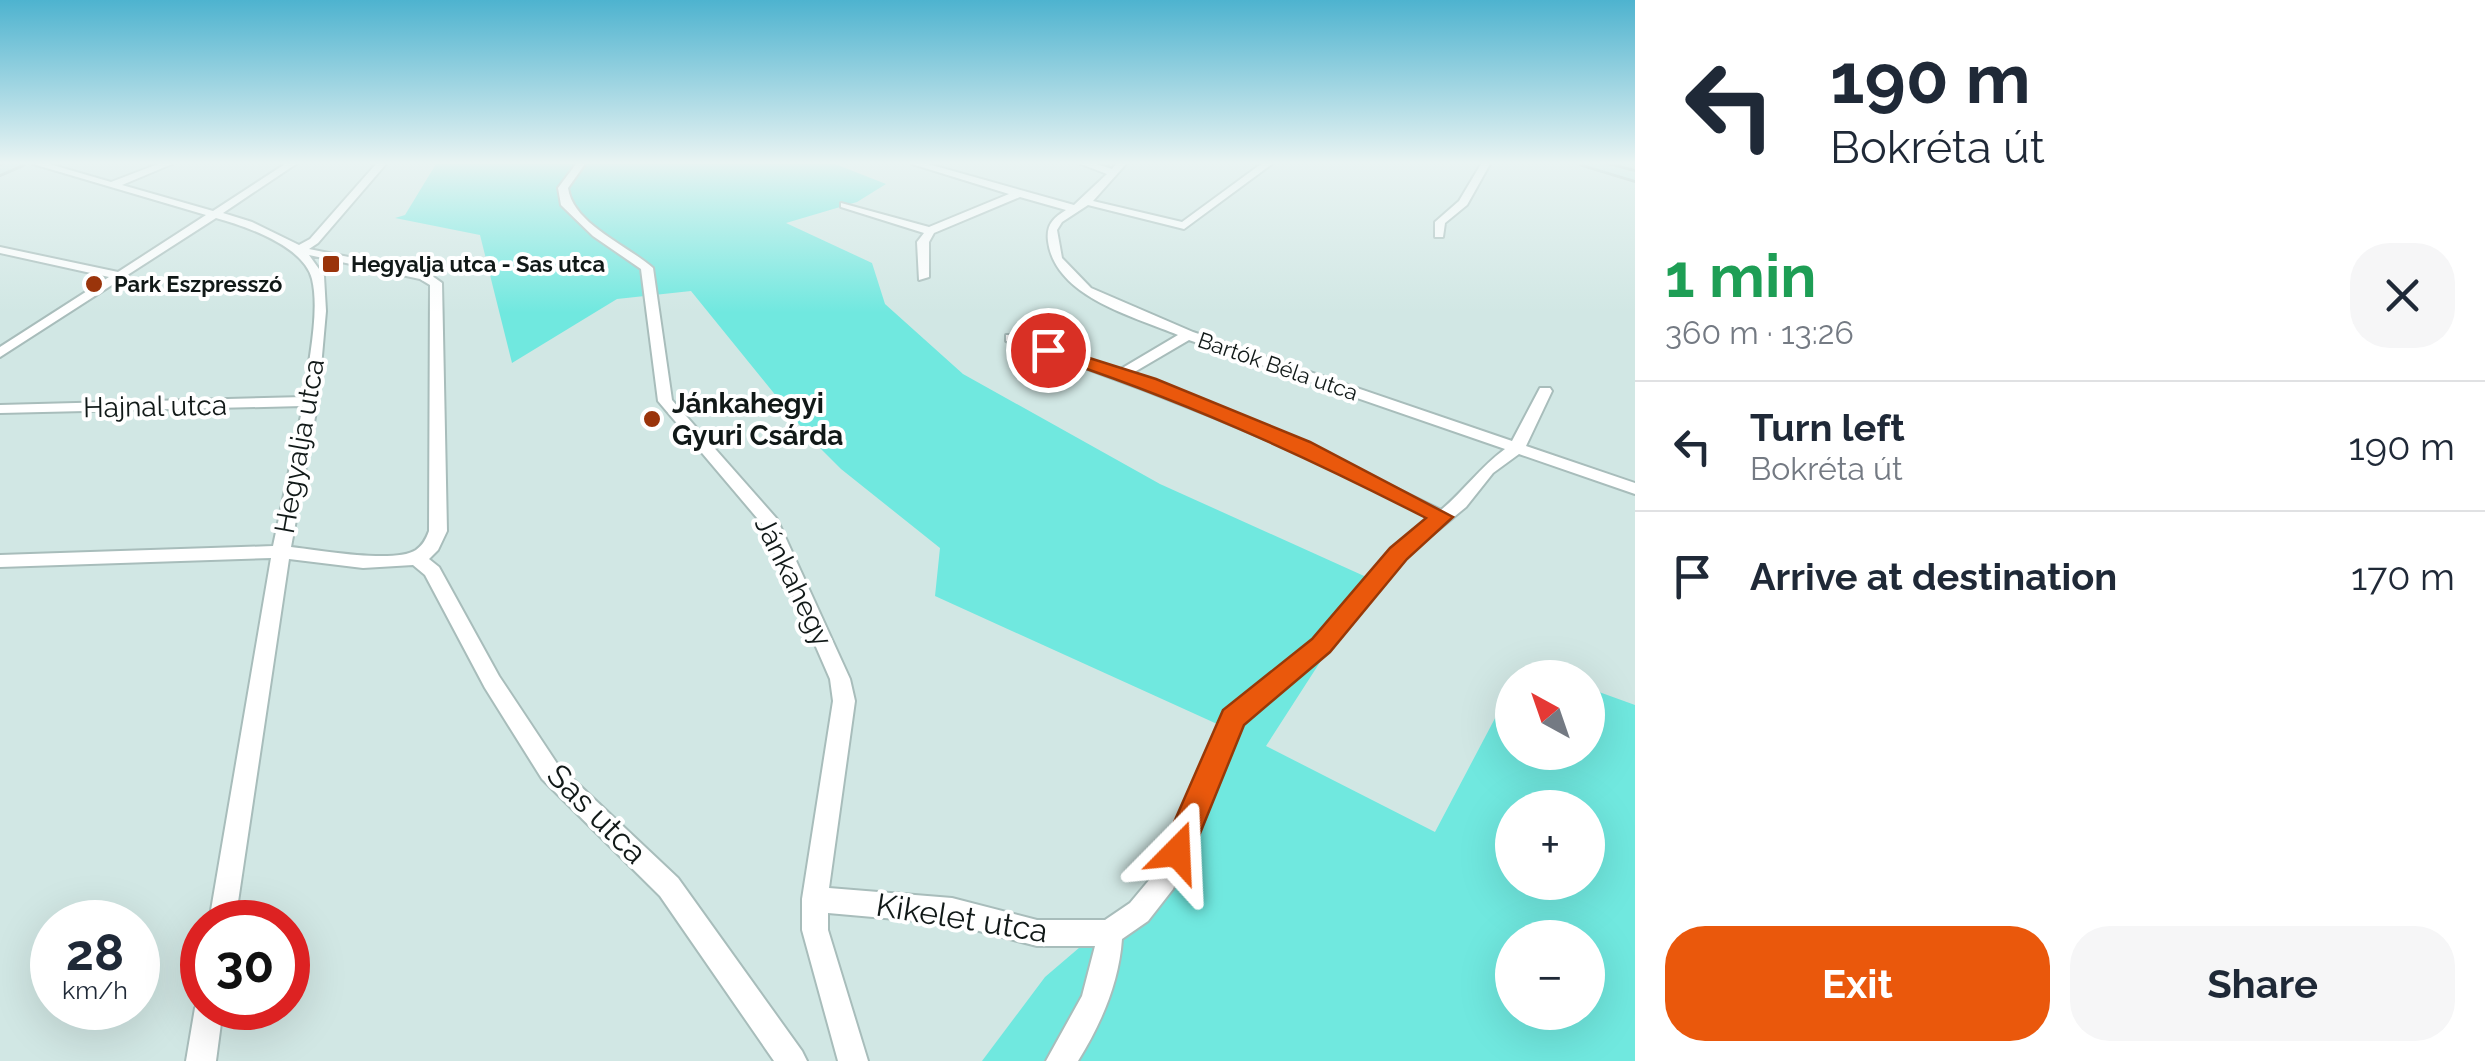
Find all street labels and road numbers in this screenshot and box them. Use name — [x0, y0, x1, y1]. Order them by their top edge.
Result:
street label: Bartók Béla utca — [1195, 326, 1361, 406]
street label: Hegyalja utca — [268, 356, 331, 536]
street label: Hajnal utca — [83, 389, 227, 424]
street label: Jánkahegy — [748, 511, 839, 651]
street label: Sas utca — [540, 756, 655, 871]
street label: Kikelet utca — [874, 886, 1050, 949]

